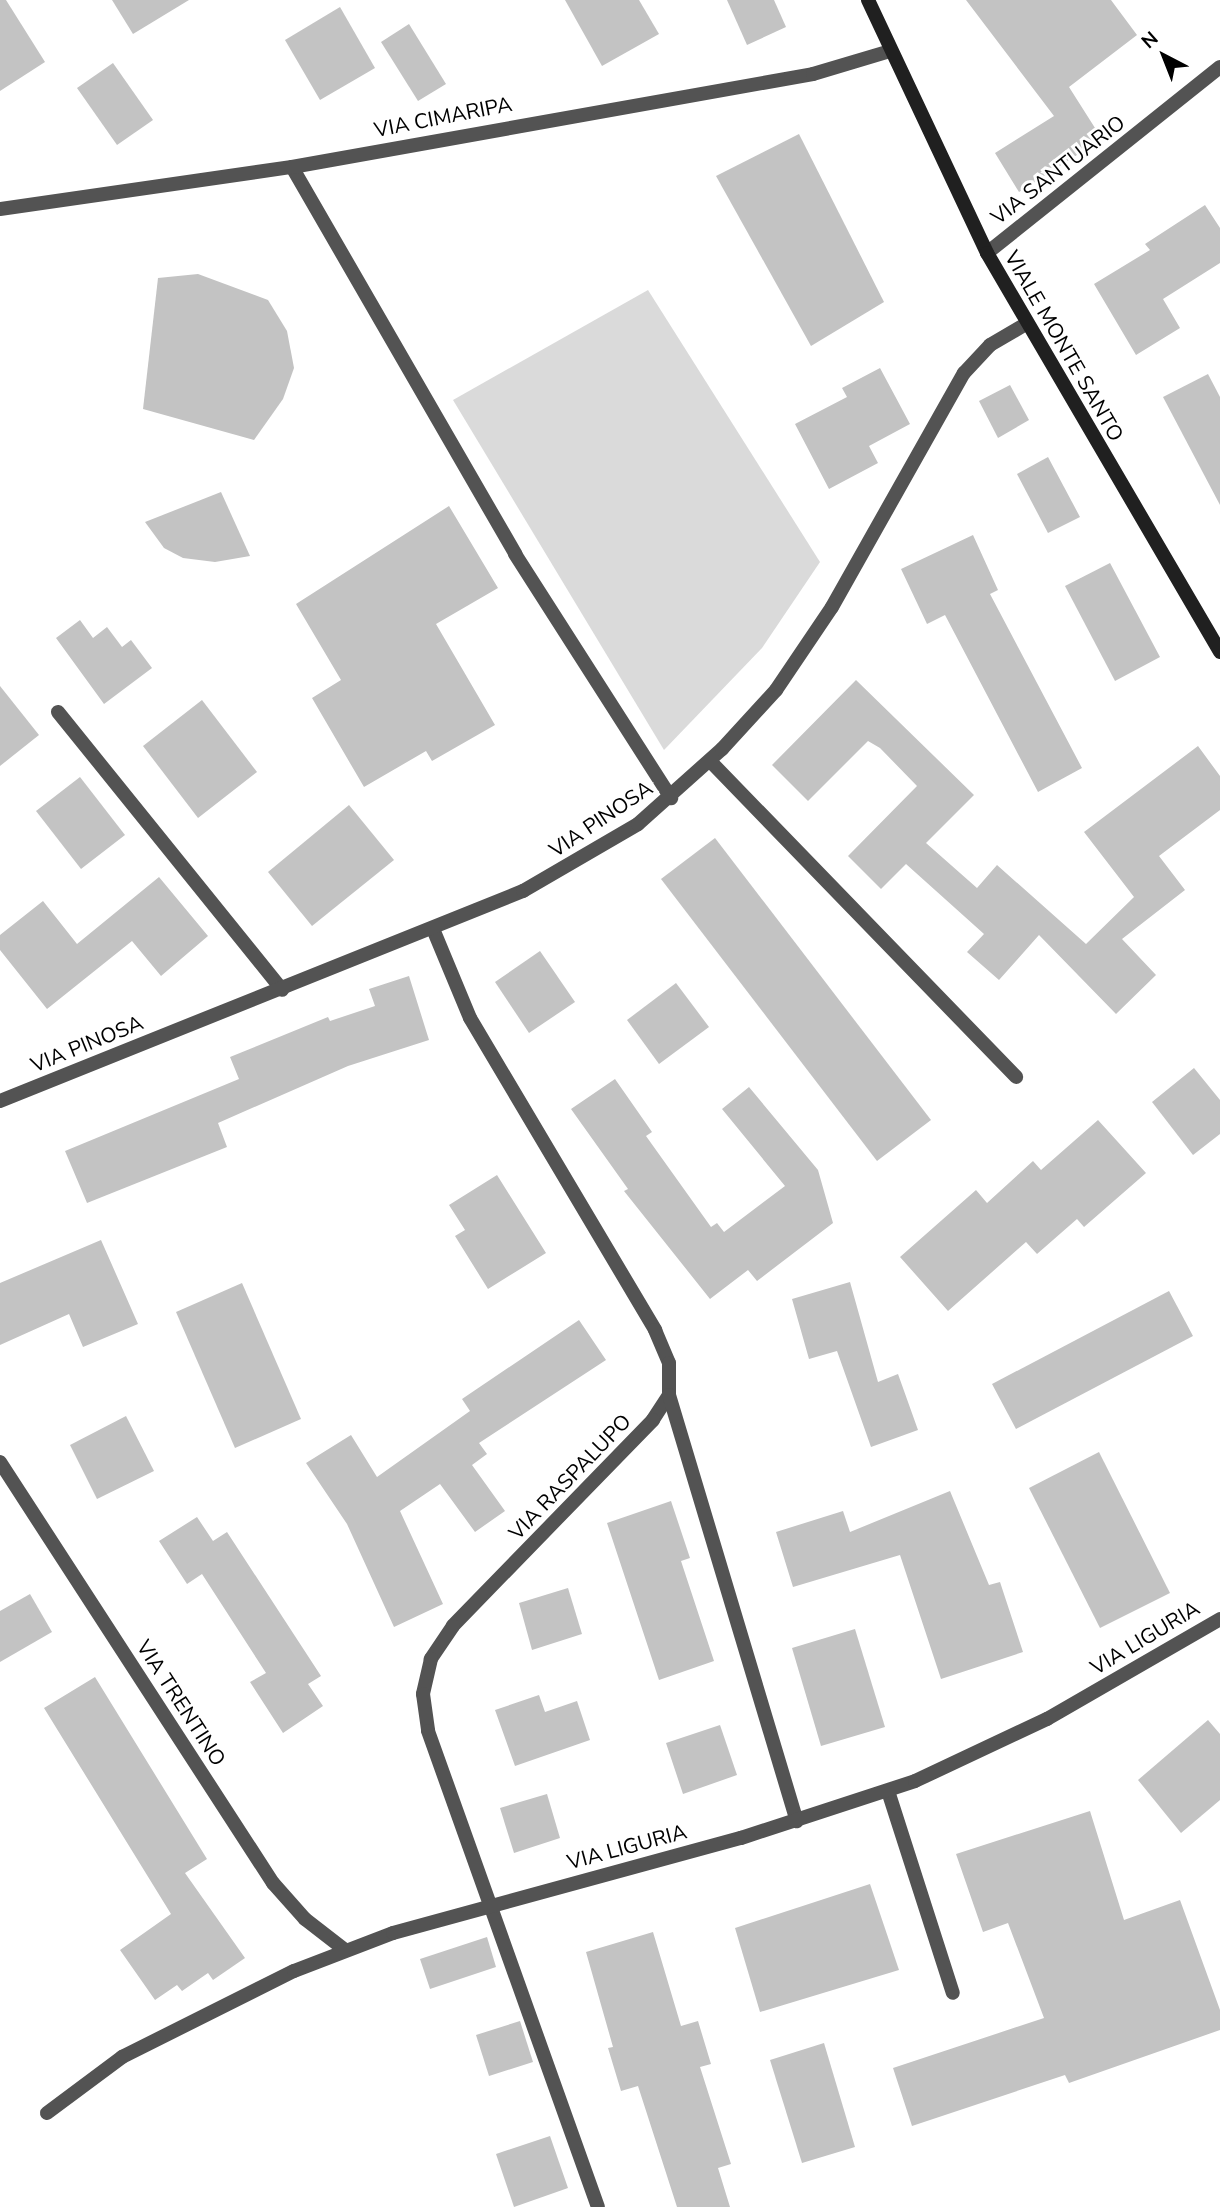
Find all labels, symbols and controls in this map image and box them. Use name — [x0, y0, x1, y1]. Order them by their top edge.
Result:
north arrow — [1129, 21, 1199, 91]
text: N — [1136, 26, 1164, 55]
street label: VIA CIMARIPA — [372, 91, 514, 143]
street label: VIA SANTUARIO — [986, 110, 1130, 230]
street label: VIALE MONTE SANTO — [999, 246, 1129, 446]
street label: VIA PINOSA — [545, 775, 657, 863]
street label: VIA PINOSA — [27, 1010, 147, 1078]
street label: VIA RASPALUPO — [504, 1409, 636, 1545]
street label: VIA LIGURIA — [1086, 1596, 1204, 1680]
street label: VIA TRENTINO — [131, 1635, 231, 1771]
street label: VIA LIGURIA — [565, 1819, 689, 1875]

